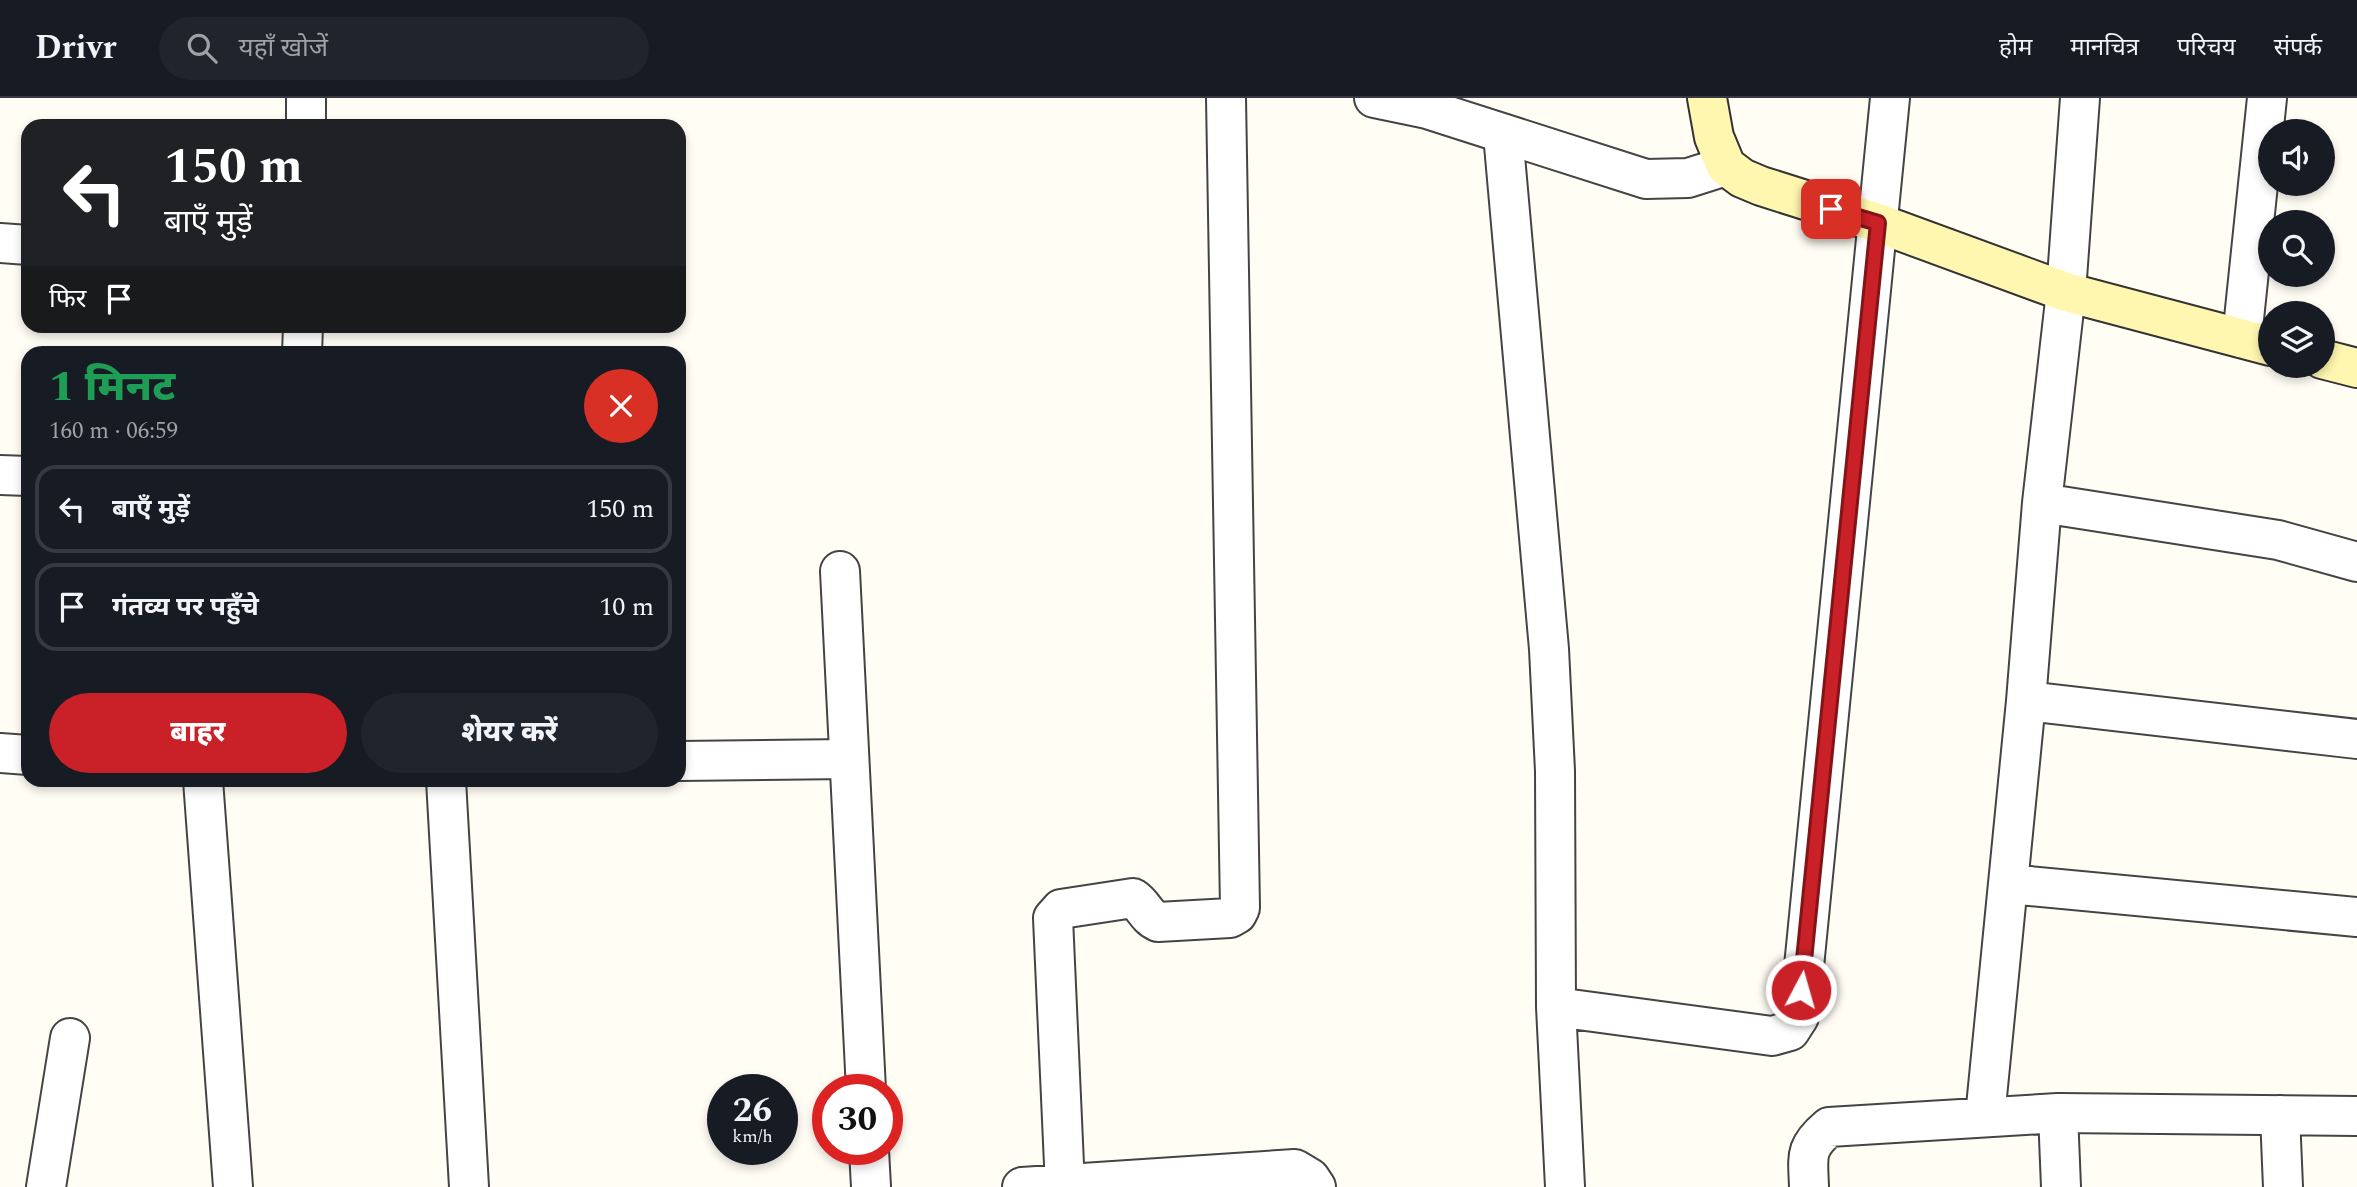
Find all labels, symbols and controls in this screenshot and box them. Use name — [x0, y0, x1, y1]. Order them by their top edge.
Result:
search box — [159, 17, 649, 80]
text: Drivr — [35, 23, 117, 73]
text: यहाँ खोजें — [239, 28, 328, 68]
icon: search — [183, 29, 221, 67]
text: होम — [1999, 30, 2032, 66]
text: मानचित्र — [2070, 30, 2139, 66]
text: परिचय — [2177, 30, 2236, 66]
text: संपर्क — [2274, 30, 2322, 66]
map controls — [2258, 119, 2335, 378]
button: sound — [2258, 119, 2335, 196]
text: 150 m — [164, 130, 303, 205]
icon: left — [49, 147, 140, 238]
pin — [1801, 179, 1861, 239]
icon: arrive — [1812, 190, 1850, 228]
text: बाएँ मुड़ें — [164, 198, 253, 247]
button: search — [2258, 210, 2335, 287]
text: फिर — [49, 279, 86, 319]
icon: arrive — [100, 280, 138, 318]
button: layers — [2258, 301, 2335, 378]
text: 1 मिनट — [49, 356, 175, 419]
button: close — [584, 369, 658, 443]
text: 160 m · 06:59 — [49, 414, 178, 449]
text: बाएँ मुड़ें — [112, 489, 190, 529]
text: 150 m — [586, 489, 654, 529]
icon: left — [53, 490, 91, 528]
text: गंतव्य पर पहुँचे — [112, 587, 259, 627]
text: 10 m — [599, 587, 654, 627]
icon: arrive — [53, 588, 91, 626]
button: बाहर — [49, 693, 347, 773]
button: शेयर करें — [361, 693, 658, 773]
position arrow — [1764, 953, 1838, 1027]
speed limit sign: 30 — [812, 1074, 903, 1165]
text: 26 — [733, 1084, 772, 1137]
text: km/h — [732, 1123, 773, 1150]

